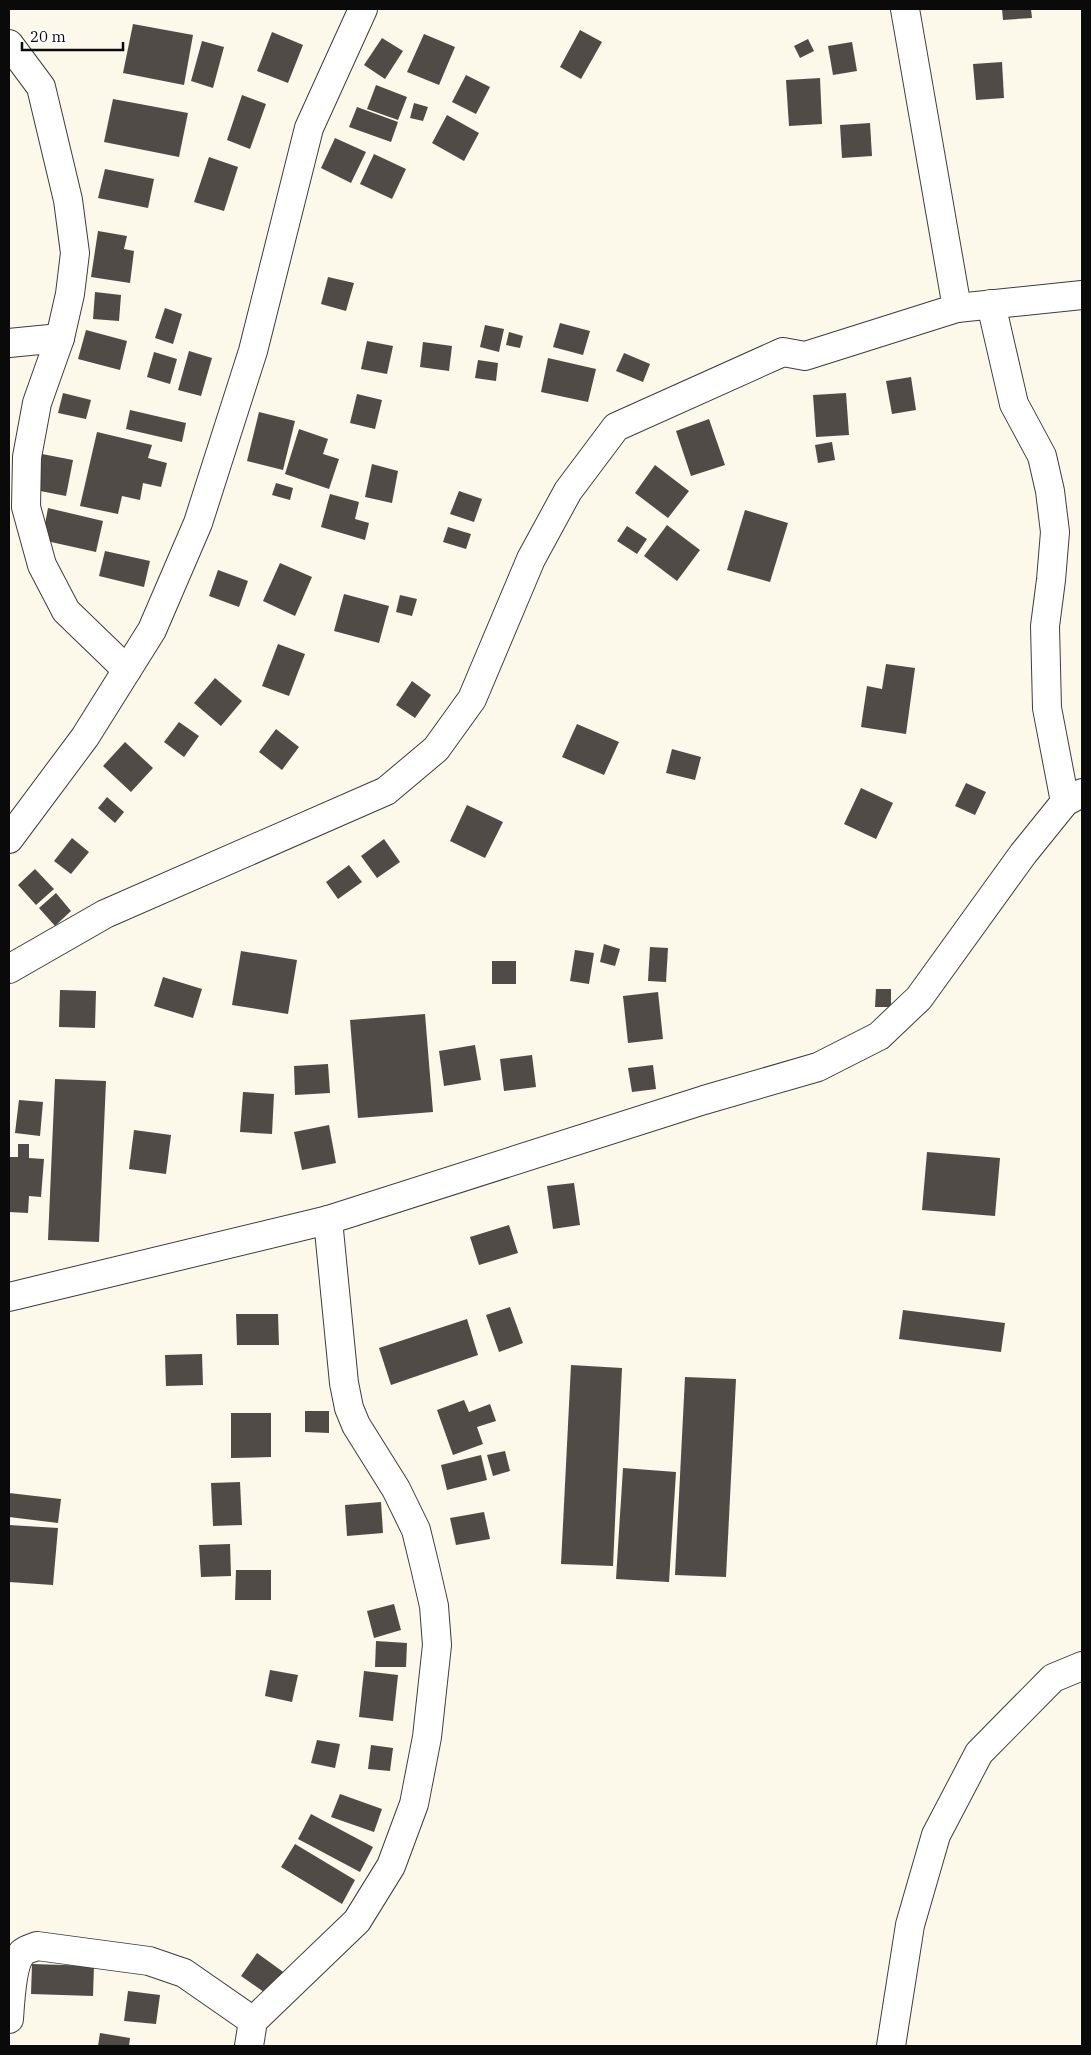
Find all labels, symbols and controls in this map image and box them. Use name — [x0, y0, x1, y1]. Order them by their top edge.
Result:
scale bar — [22, 20, 124, 52]
text: 20 m — [30, 27, 66, 46]

